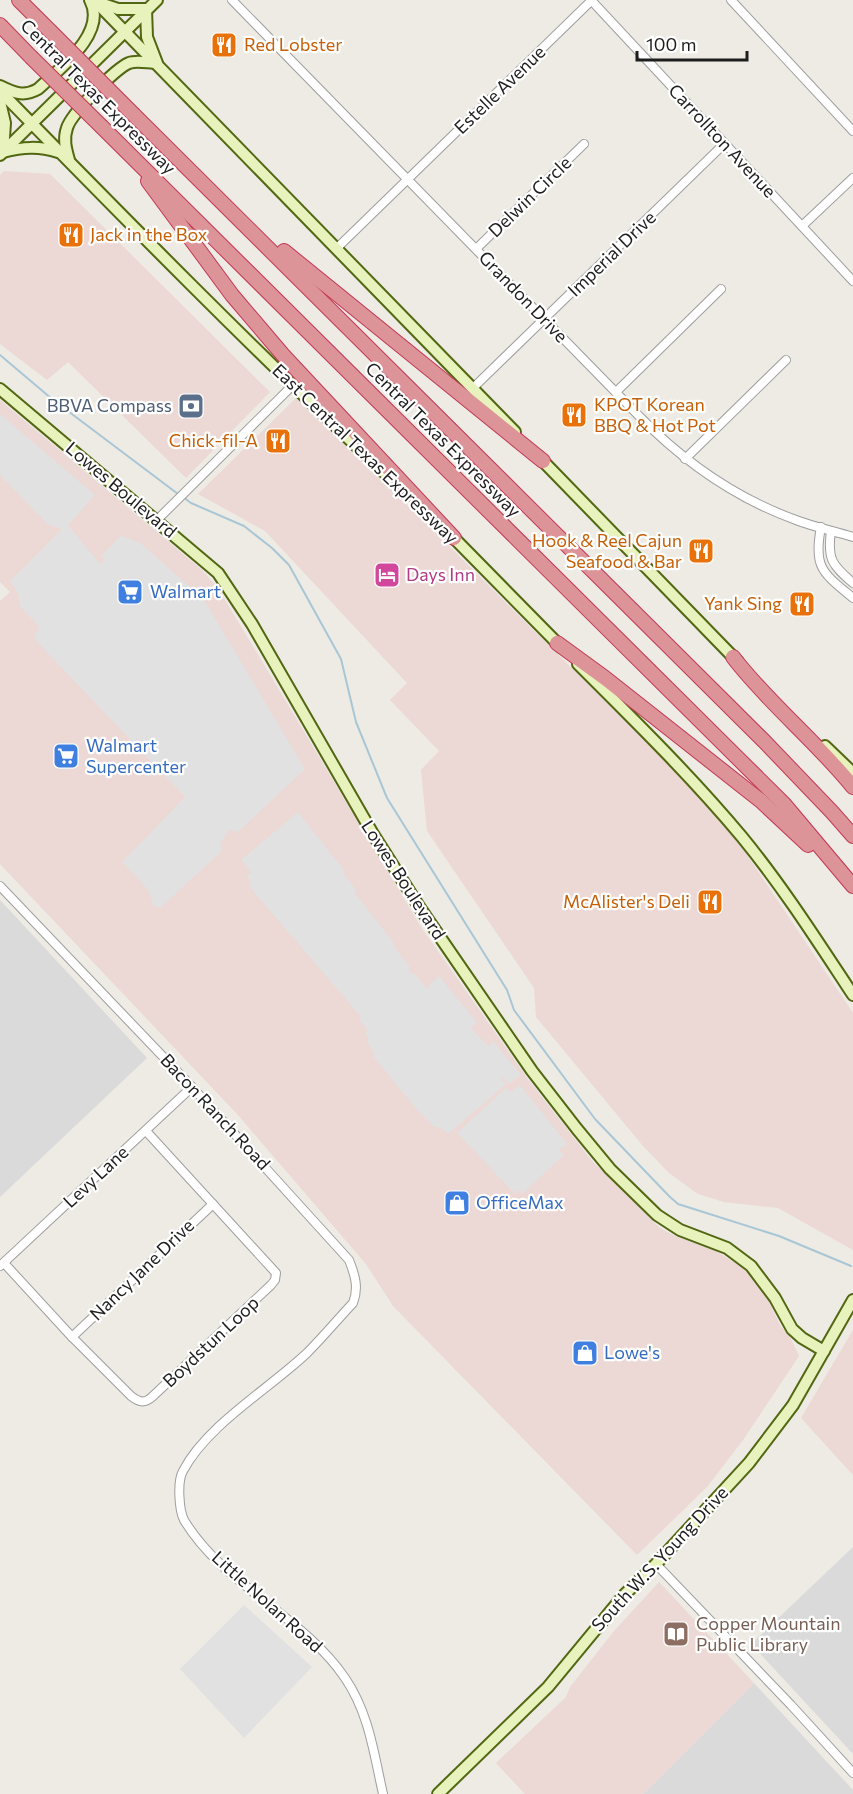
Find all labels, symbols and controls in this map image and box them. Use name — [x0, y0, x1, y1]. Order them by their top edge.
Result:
street label: Central Texas Expressway — [17, 14, 181, 178]
scale bar — [637, 24, 746, 62]
restaurant icon: Red Lobster — [209, 30, 239, 60]
place label: Red Lobster — [244, 33, 342, 55]
text: 100 m — [646, 33, 696, 55]
street label: Estelle Avenue — [449, 41, 549, 138]
street label: Carrollton Avenue — [664, 79, 781, 202]
street label: Delwin Circle — [483, 151, 575, 241]
street label: Imperial Drive — [563, 206, 660, 301]
restaurant icon: Jack in the Box — [56, 220, 86, 250]
place label: Jack in the Box — [90, 223, 208, 245]
street label: Grandon Drive — [475, 246, 573, 347]
street label: Central Texas Expressway — [362, 357, 526, 521]
street label: East Central Texas Expressway — [268, 359, 463, 548]
bank icon: BBVA Compass — [176, 391, 206, 421]
place label: KPOT Korean BBQ & Hot Pot — [594, 393, 716, 436]
place label: BBVA Compass — [47, 394, 172, 416]
restaurant icon: KPOT Korean BBQ & Hot Pot — [559, 400, 589, 430]
restaurant icon: Chick-fil-A — [263, 426, 293, 456]
place label: Chick-fil-A — [169, 429, 258, 451]
street label: Lowes Boulevard — [62, 436, 182, 542]
place label: Hook & Reel Cajun Seafood & Bar — [532, 529, 682, 572]
restaurant icon: Hook & Reel Cajun Seafood & Bar — [686, 536, 716, 566]
hotel icon: Days Inn — [372, 560, 402, 590]
place label: Days Inn — [406, 563, 475, 585]
supermarket icon: Walmart — [115, 577, 145, 607]
place label: Walmart — [150, 580, 221, 602]
restaurant icon: Yank Sing — [787, 589, 817, 619]
place label: Yank Sing — [704, 592, 782, 614]
place label: Walmart Supercenter — [86, 734, 186, 777]
supermarket icon: Walmart Supercenter — [51, 741, 81, 771]
street label: Lowes Boulevard — [357, 816, 451, 943]
restaurant icon: McAlister's Deli — [695, 887, 725, 917]
place label: McAlister's Deli — [563, 890, 690, 912]
street label: Bacon Ranch Road — [156, 1049, 275, 1174]
street label: Levy Lane — [58, 1141, 132, 1212]
shop icon: OfficeMax — [442, 1188, 472, 1218]
place label: OfficeMax — [476, 1191, 564, 1213]
street label: Nancy Jane Drive — [85, 1214, 198, 1325]
street label: Boydstun Loop — [158, 1291, 263, 1391]
shop icon: Lowe's — [570, 1338, 600, 1368]
place label: Lowe's — [604, 1341, 660, 1363]
street label: South W.S. Young Drive — [586, 1481, 732, 1635]
street label: Little Nolan Road — [208, 1546, 328, 1657]
place label: Copper Mountain Public Library — [696, 1612, 841, 1655]
library icon: Copper Mountain Public Library — [661, 1619, 691, 1649]

